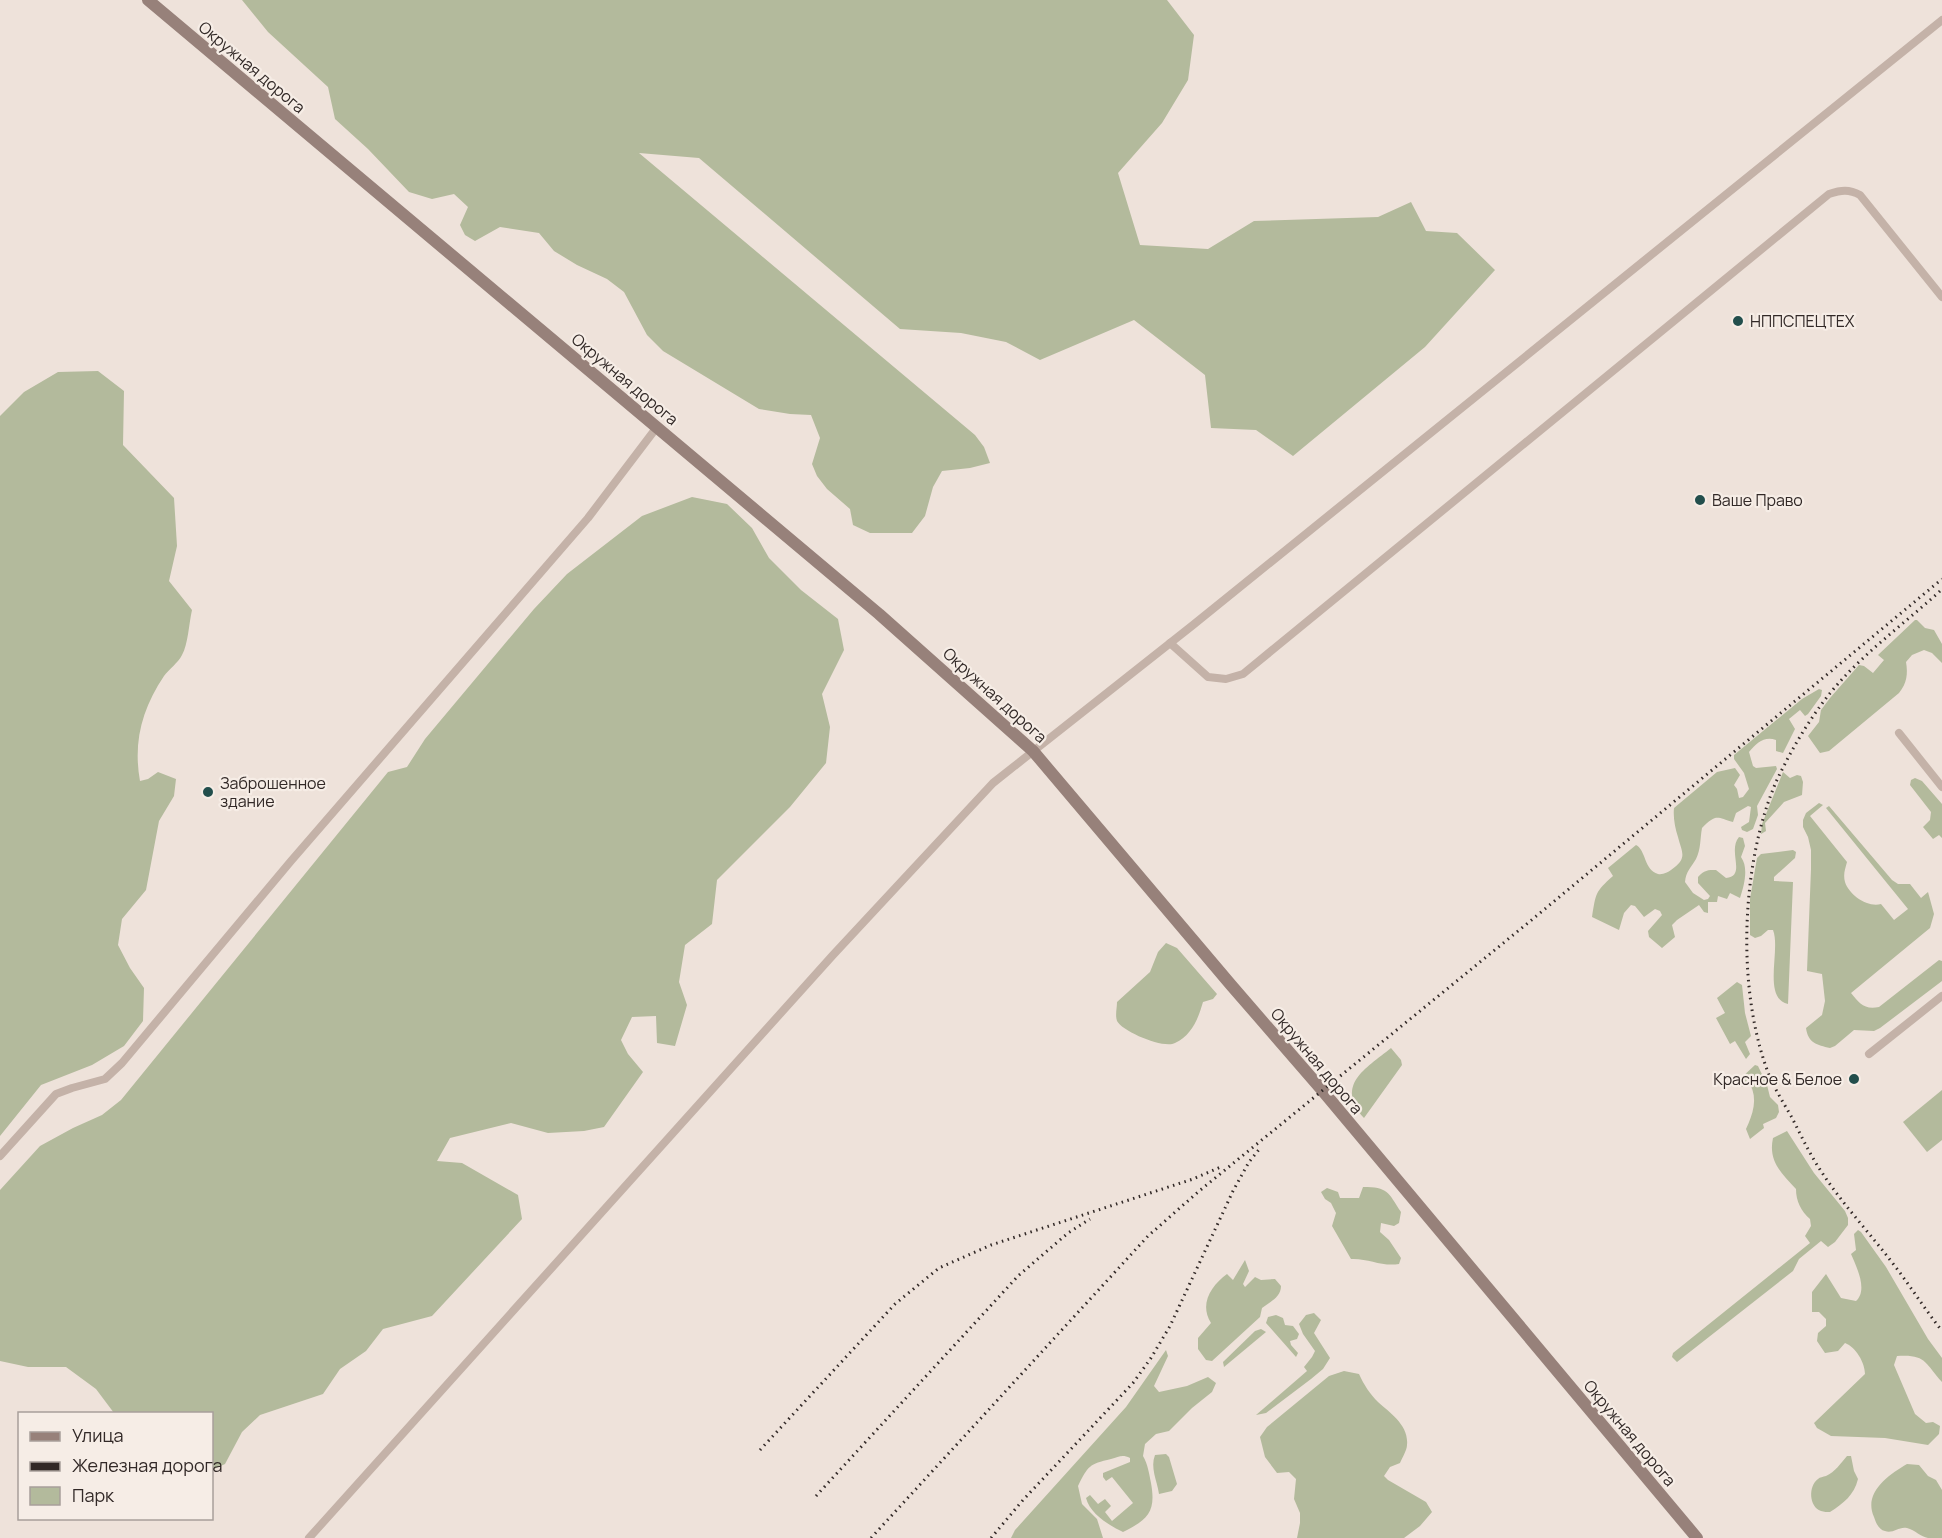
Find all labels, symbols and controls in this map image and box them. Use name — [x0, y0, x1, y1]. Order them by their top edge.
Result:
street label: Окружная дорога — [194, 16, 310, 118]
place label: НППСПЕЦТЕХ — [1750, 310, 1855, 332]
marker: НППСПЕЦТЕХ — [1731, 314, 1745, 328]
street label: Окружная дорога — [567, 328, 683, 430]
place label: Ваше Право — [1712, 489, 1803, 511]
marker: Ваше Право — [1693, 493, 1707, 507]
street label: Окружная дорога — [938, 642, 1052, 748]
place label: Заброшенное здание — [220, 772, 326, 812]
marker: Заброшенное здание — [201, 785, 215, 799]
street label: Окружная дорога — [1266, 1003, 1368, 1119]
place label: Красное & Белое — [1713, 1068, 1842, 1090]
marker: Красное & Белое — [1847, 1072, 1861, 1086]
street label: Окружная дорога — [1579, 1375, 1681, 1491]
legend — [18, 1412, 213, 1520]
text: Улица — [72, 1423, 124, 1447]
text: Железная дорога — [72, 1453, 223, 1477]
text: Парк — [72, 1483, 115, 1507]

